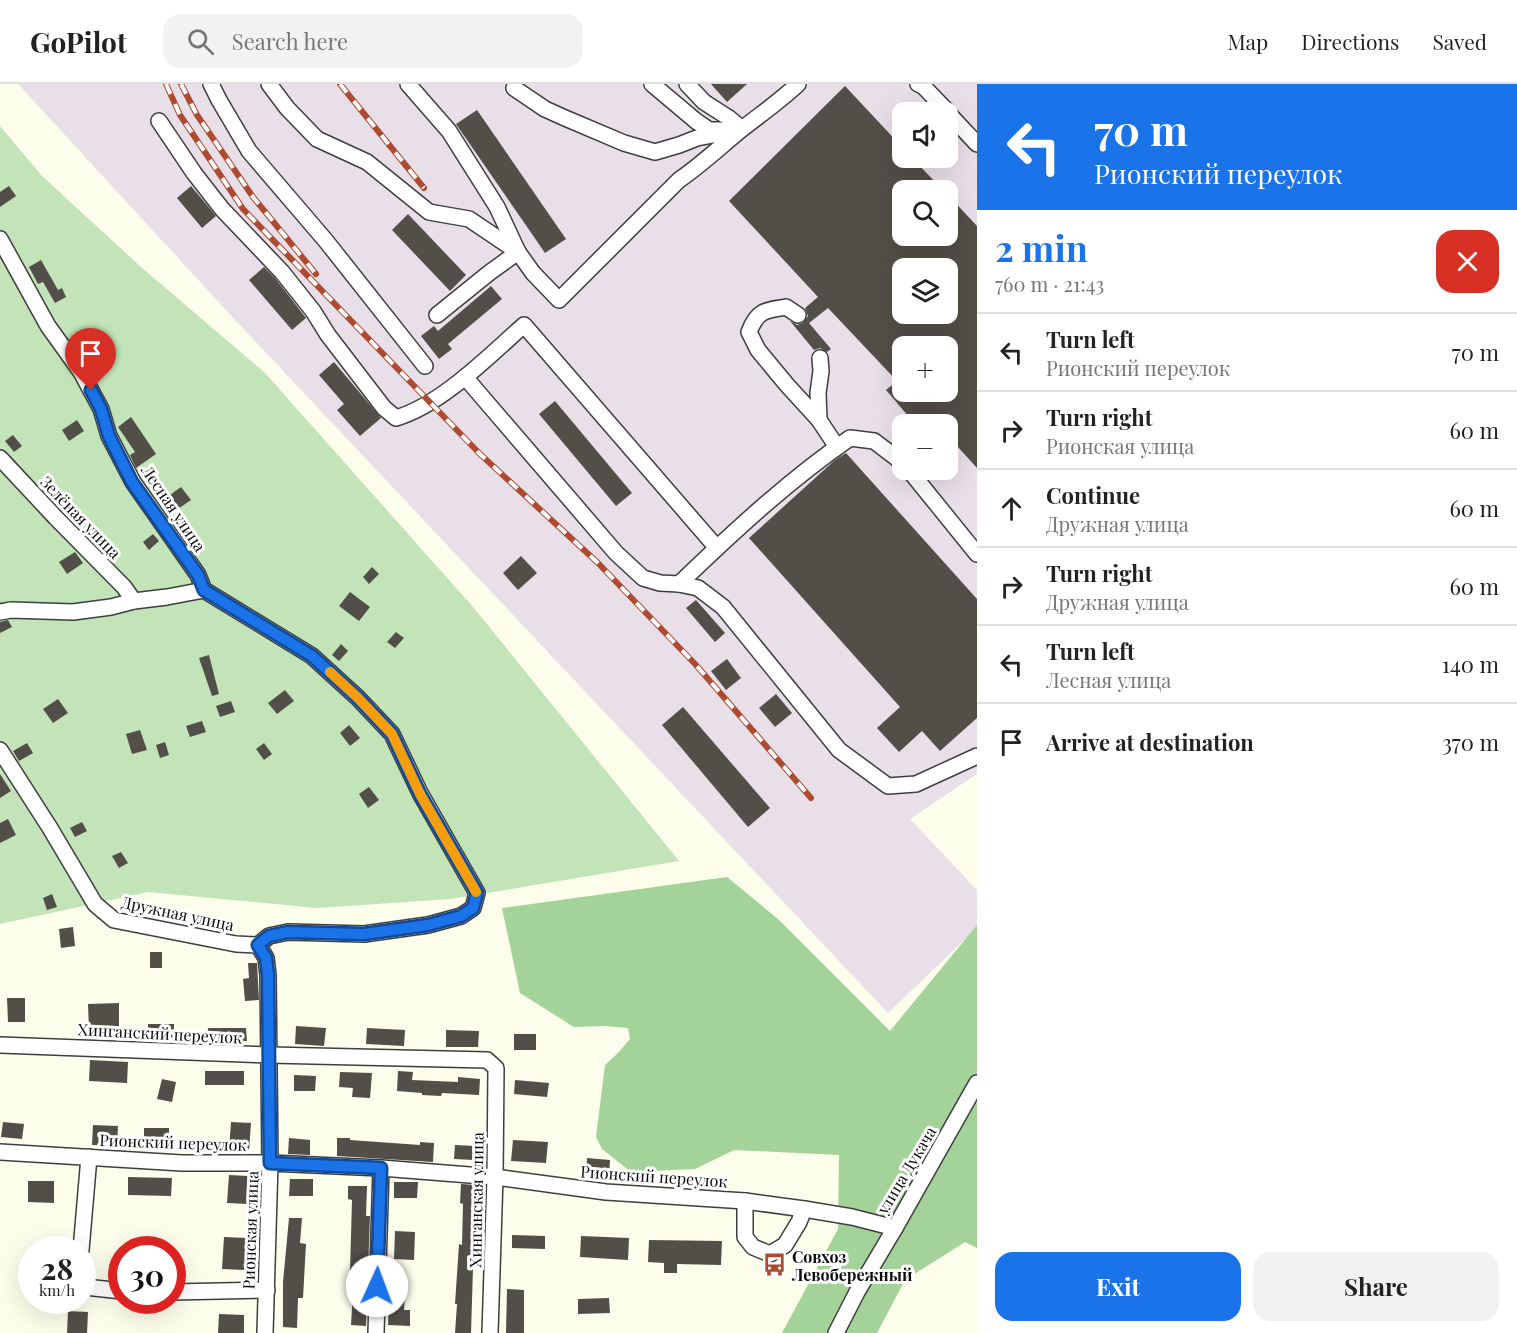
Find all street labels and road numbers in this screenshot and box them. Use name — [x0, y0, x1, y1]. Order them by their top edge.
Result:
street label: Лесная улица — [137, 460, 211, 555]
street label: Зелёная улица — [36, 471, 126, 563]
street label: Дружная улица — [120, 891, 236, 935]
street label: Хинганский переулок — [77, 1018, 243, 1048]
street label: улица Дукача — [871, 1122, 940, 1219]
street label: Рионский переулок — [99, 1129, 247, 1155]
street label: Хинганская улица — [464, 1132, 488, 1268]
street label: Рионский переулок — [580, 1160, 728, 1192]
street label: Рионская улица — [237, 1170, 263, 1290]

